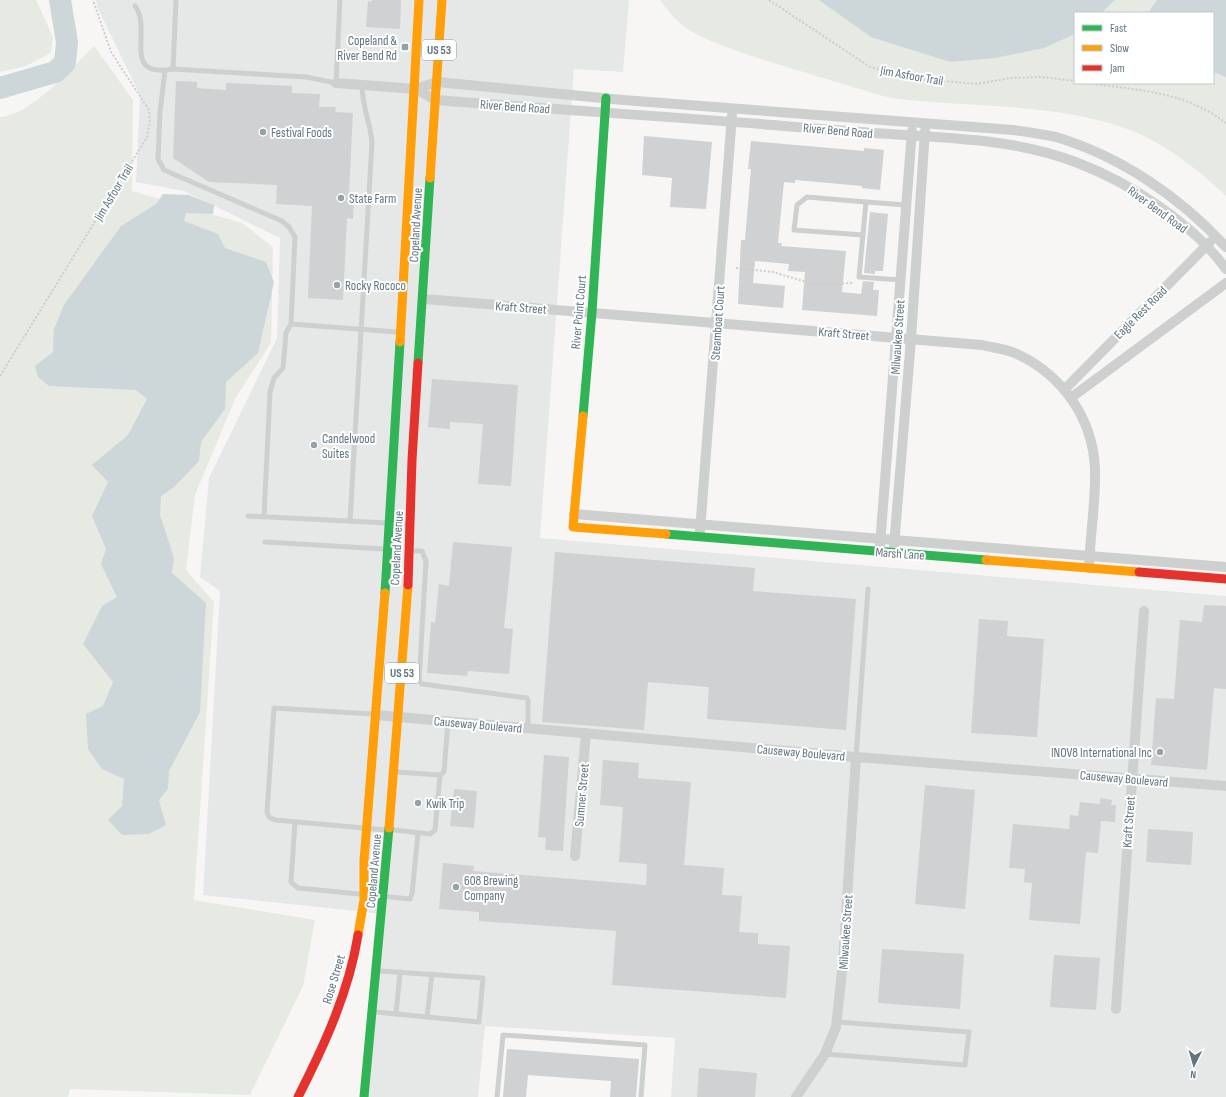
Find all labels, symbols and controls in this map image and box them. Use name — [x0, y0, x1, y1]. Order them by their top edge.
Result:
legend — [1074, 12, 1214, 84]
text: Fast — [1110, 21, 1127, 36]
place label: Copeland & River Bend Rd — [337, 33, 397, 64]
road number: US 53 — [422, 40, 456, 60]
text: Slow — [1110, 41, 1129, 56]
marker: Copeland & River Bend Rd — [400, 42, 410, 52]
text: Jam — [1109, 61, 1125, 76]
street label: Jim Asfoor Trail — [878, 62, 944, 89]
street label: River Bend Road — [479, 97, 550, 117]
street label: River Bend Road — [802, 120, 874, 142]
place label: Festival Foods — [271, 125, 332, 141]
marker: Festival Foods — [258, 127, 268, 137]
street label: Jim Asfoor Trail — [90, 161, 137, 225]
street label: River Bend Road — [1124, 183, 1190, 237]
street label: Copeland Avenue — [406, 187, 426, 263]
place label: State Farm — [349, 191, 396, 207]
marker: State Farm — [336, 193, 346, 203]
street label: River Point Court — [568, 274, 590, 350]
place label: Rocky Rococo — [345, 278, 406, 294]
marker: Rocky Rococo — [332, 280, 342, 290]
street label: Eagle Rest Road — [1111, 283, 1171, 343]
street label: Steamboat Court — [707, 285, 729, 361]
street label: Kraft Street — [495, 298, 547, 318]
street label: Milwaukee Street — [887, 299, 909, 375]
street label: Kraft Street — [818, 324, 870, 344]
place label: Candelwood Suites — [322, 431, 375, 462]
marker: Candelwood Suites — [309, 440, 319, 450]
street label: Copeland Avenue — [387, 510, 407, 586]
street label: Marsh Lane — [875, 544, 925, 564]
road number: US 53 — [385, 663, 419, 683]
street label: Causeway Boulevard — [433, 713, 523, 737]
street label: Causeway Boulevard — [756, 741, 846, 765]
place label: INOV8 International Inc — [1051, 745, 1152, 761]
marker: INOV8 International Inc — [1155, 747, 1165, 757]
street label: Sumner Street — [571, 763, 593, 827]
street label: Causeway Boulevard — [1079, 767, 1169, 791]
place label: Kwik Trip — [426, 796, 464, 812]
street label: Kraft Street — [1119, 796, 1139, 848]
marker: Kwik Trip — [413, 798, 423, 808]
street label: Copeland Avenue — [363, 833, 385, 909]
place label: 608 Brewing Company — [464, 873, 518, 904]
marker: 608 Brewing Company — [451, 882, 461, 892]
street label: Milwaukee Street — [835, 894, 857, 970]
street label: Rose Street — [319, 953, 349, 1006]
north arrow — [1174, 1045, 1214, 1085]
text: N — [1190, 1068, 1197, 1081]

